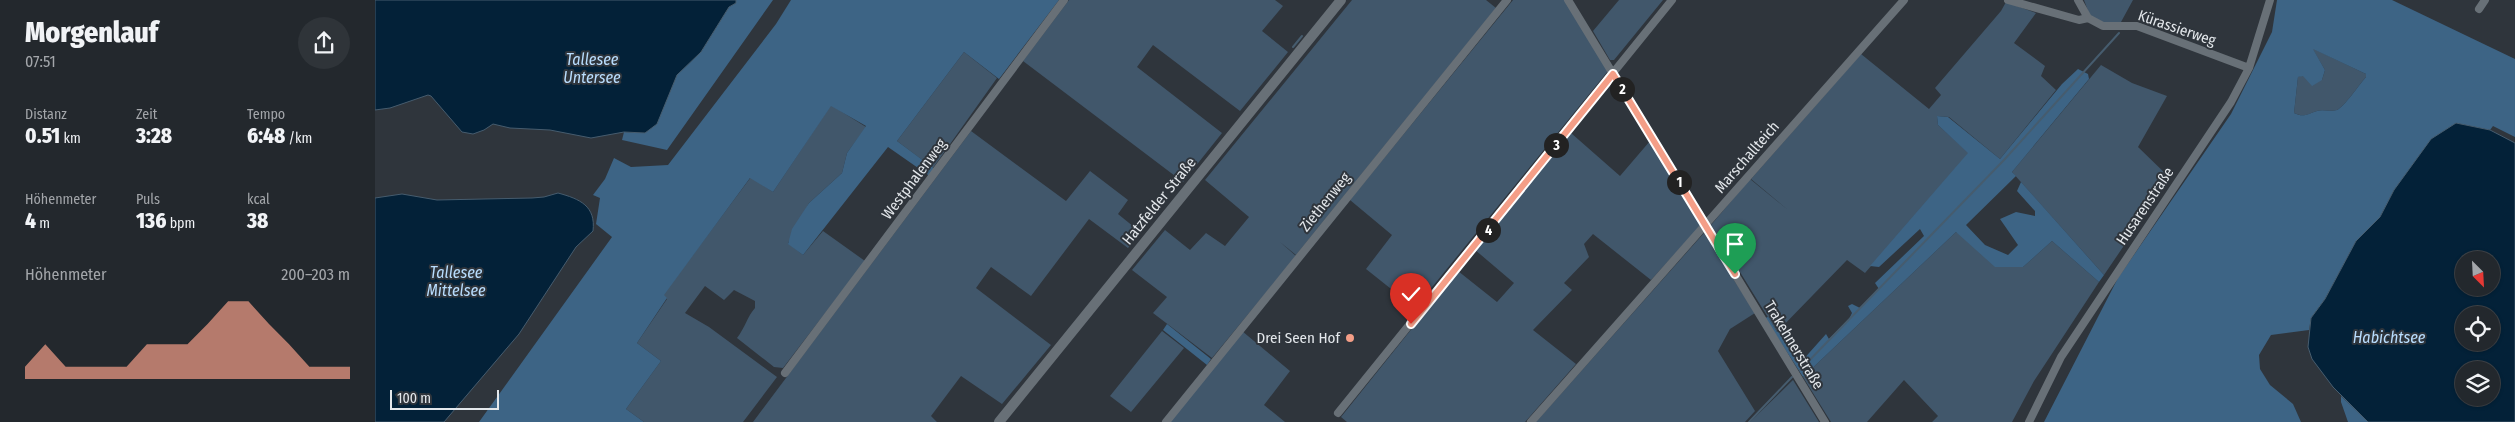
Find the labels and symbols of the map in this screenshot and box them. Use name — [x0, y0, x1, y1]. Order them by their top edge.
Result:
street label: Kürassierweg — [2136, 6, 2218, 50]
water label: Tallesee Untersee — [563, 50, 621, 87]
pin: 2 — [1609, 76, 1635, 102]
street label: Marschallteich — [1711, 117, 1783, 197]
pin: 3 — [1543, 132, 1569, 158]
street label: Westphalenweg — [878, 135, 950, 223]
street label: Hatzfelder Straße — [1118, 154, 1200, 248]
street label: Husarenstraße — [2112, 164, 2178, 248]
street label: Ziethenweg — [1296, 169, 1354, 235]
pin: 1 — [1667, 170, 1691, 194]
pin: 4 — [1475, 218, 1501, 242]
pin — [1714, 223, 1756, 274]
north arrow — [2455, 251, 2500, 296]
water label: Tallesee Mittelsee — [426, 263, 486, 300]
pin — [1390, 273, 1432, 324]
street label: Trakehnerstraße — [1761, 298, 1827, 392]
water label: Habichtsee — [2353, 328, 2426, 347]
place label: Drei Seen Hof — [1256, 329, 1341, 347]
marker: Drei Seen Hof — [1344, 332, 1356, 344]
scale bar — [390, 387, 499, 410]

